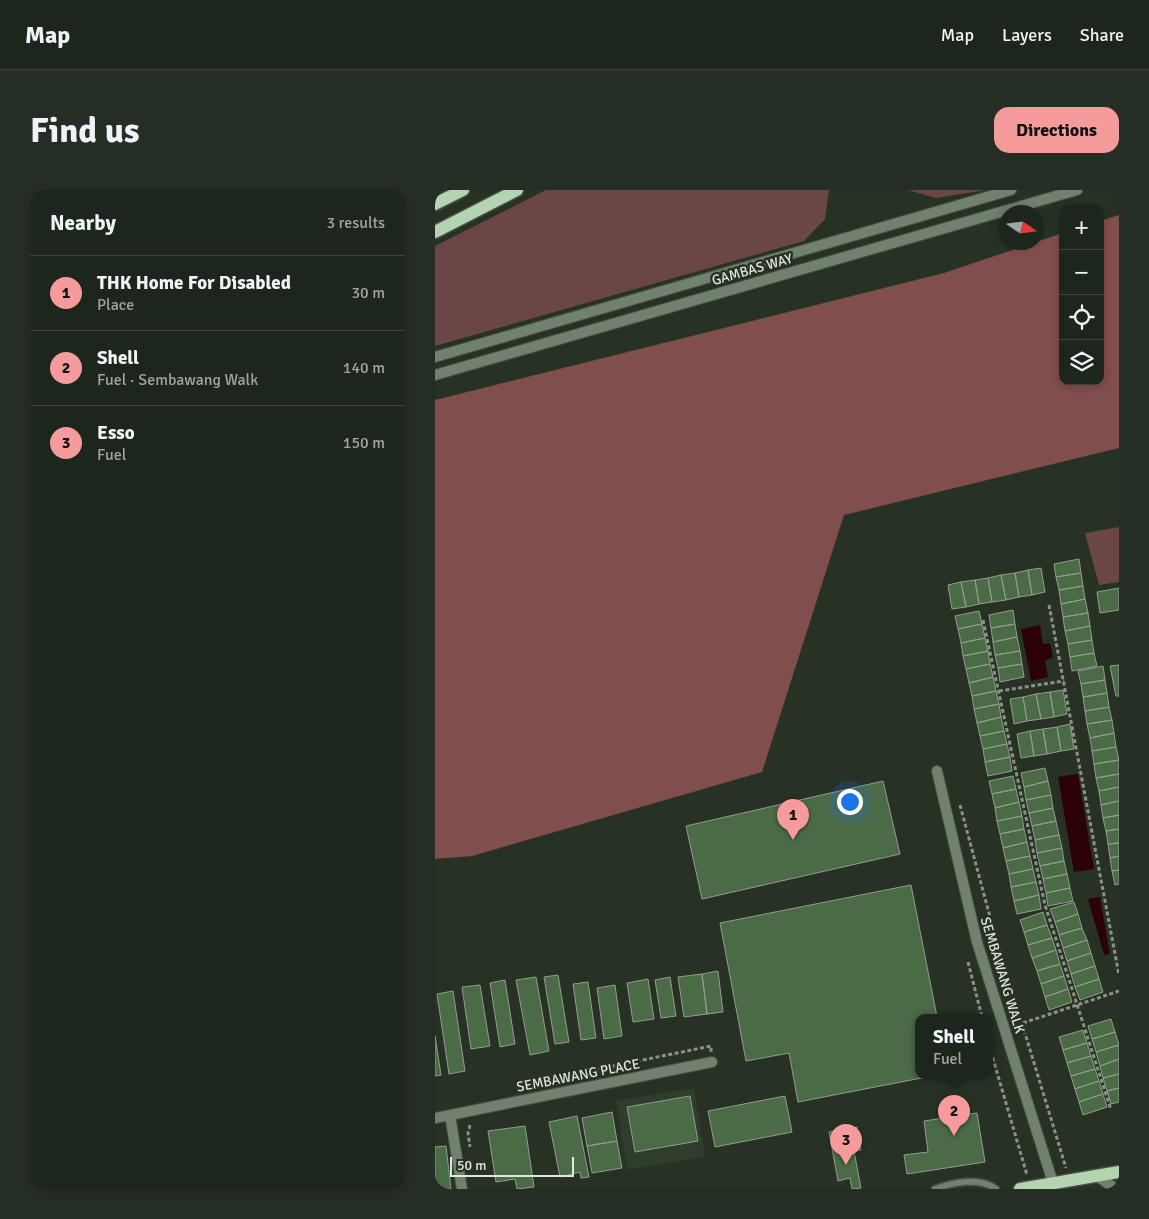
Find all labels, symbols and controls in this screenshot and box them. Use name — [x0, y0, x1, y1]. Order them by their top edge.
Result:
text: Map — [25, 20, 70, 50]
text: Map — [941, 24, 974, 46]
text: Layers — [1002, 24, 1052, 46]
text: Share — [1080, 24, 1124, 46]
button: Directions — [994, 107, 1119, 153]
text: Find us — [30, 109, 140, 152]
north arrow — [999, 205, 1044, 250]
map controls — [1059, 205, 1104, 385]
button: + — [1059, 205, 1104, 250]
text: Nearby — [50, 210, 116, 236]
text: 3 results — [326, 213, 385, 233]
street label: GAMBAS WAY — [710, 250, 794, 289]
button: − — [1059, 250, 1104, 295]
text: THK Home For Disabled — [97, 271, 291, 295]
text: 1 — [62, 283, 70, 303]
text: 30 m — [351, 283, 385, 303]
text: Place — [97, 295, 134, 315]
button: locate — [1059, 295, 1104, 340]
button: layers — [1059, 340, 1104, 385]
text: Shell — [97, 346, 139, 370]
text: 2 — [62, 358, 70, 378]
text: 140 m — [343, 358, 385, 378]
text: Fuel · Sembawang Walk — [97, 370, 258, 390]
text: Esso — [97, 421, 135, 445]
text: 3 — [62, 433, 70, 453]
text: 150 m — [343, 433, 385, 453]
text: Fuel — [97, 445, 126, 465]
your location — [837, 789, 863, 815]
pin: 1 — [777, 799, 809, 840]
street label: SEMBAWANG WALK — [977, 915, 1029, 1036]
popup — [915, 1014, 993, 1079]
text: Shell — [933, 1025, 975, 1049]
text: Fuel — [933, 1049, 962, 1069]
street label: SEMBAWANG PLACE — [515, 1055, 641, 1096]
pin: 2 — [938, 1095, 970, 1136]
pin: 3 — [830, 1124, 862, 1165]
scale bar — [450, 1154, 574, 1177]
text: 50 m — [457, 1157, 486, 1174]

